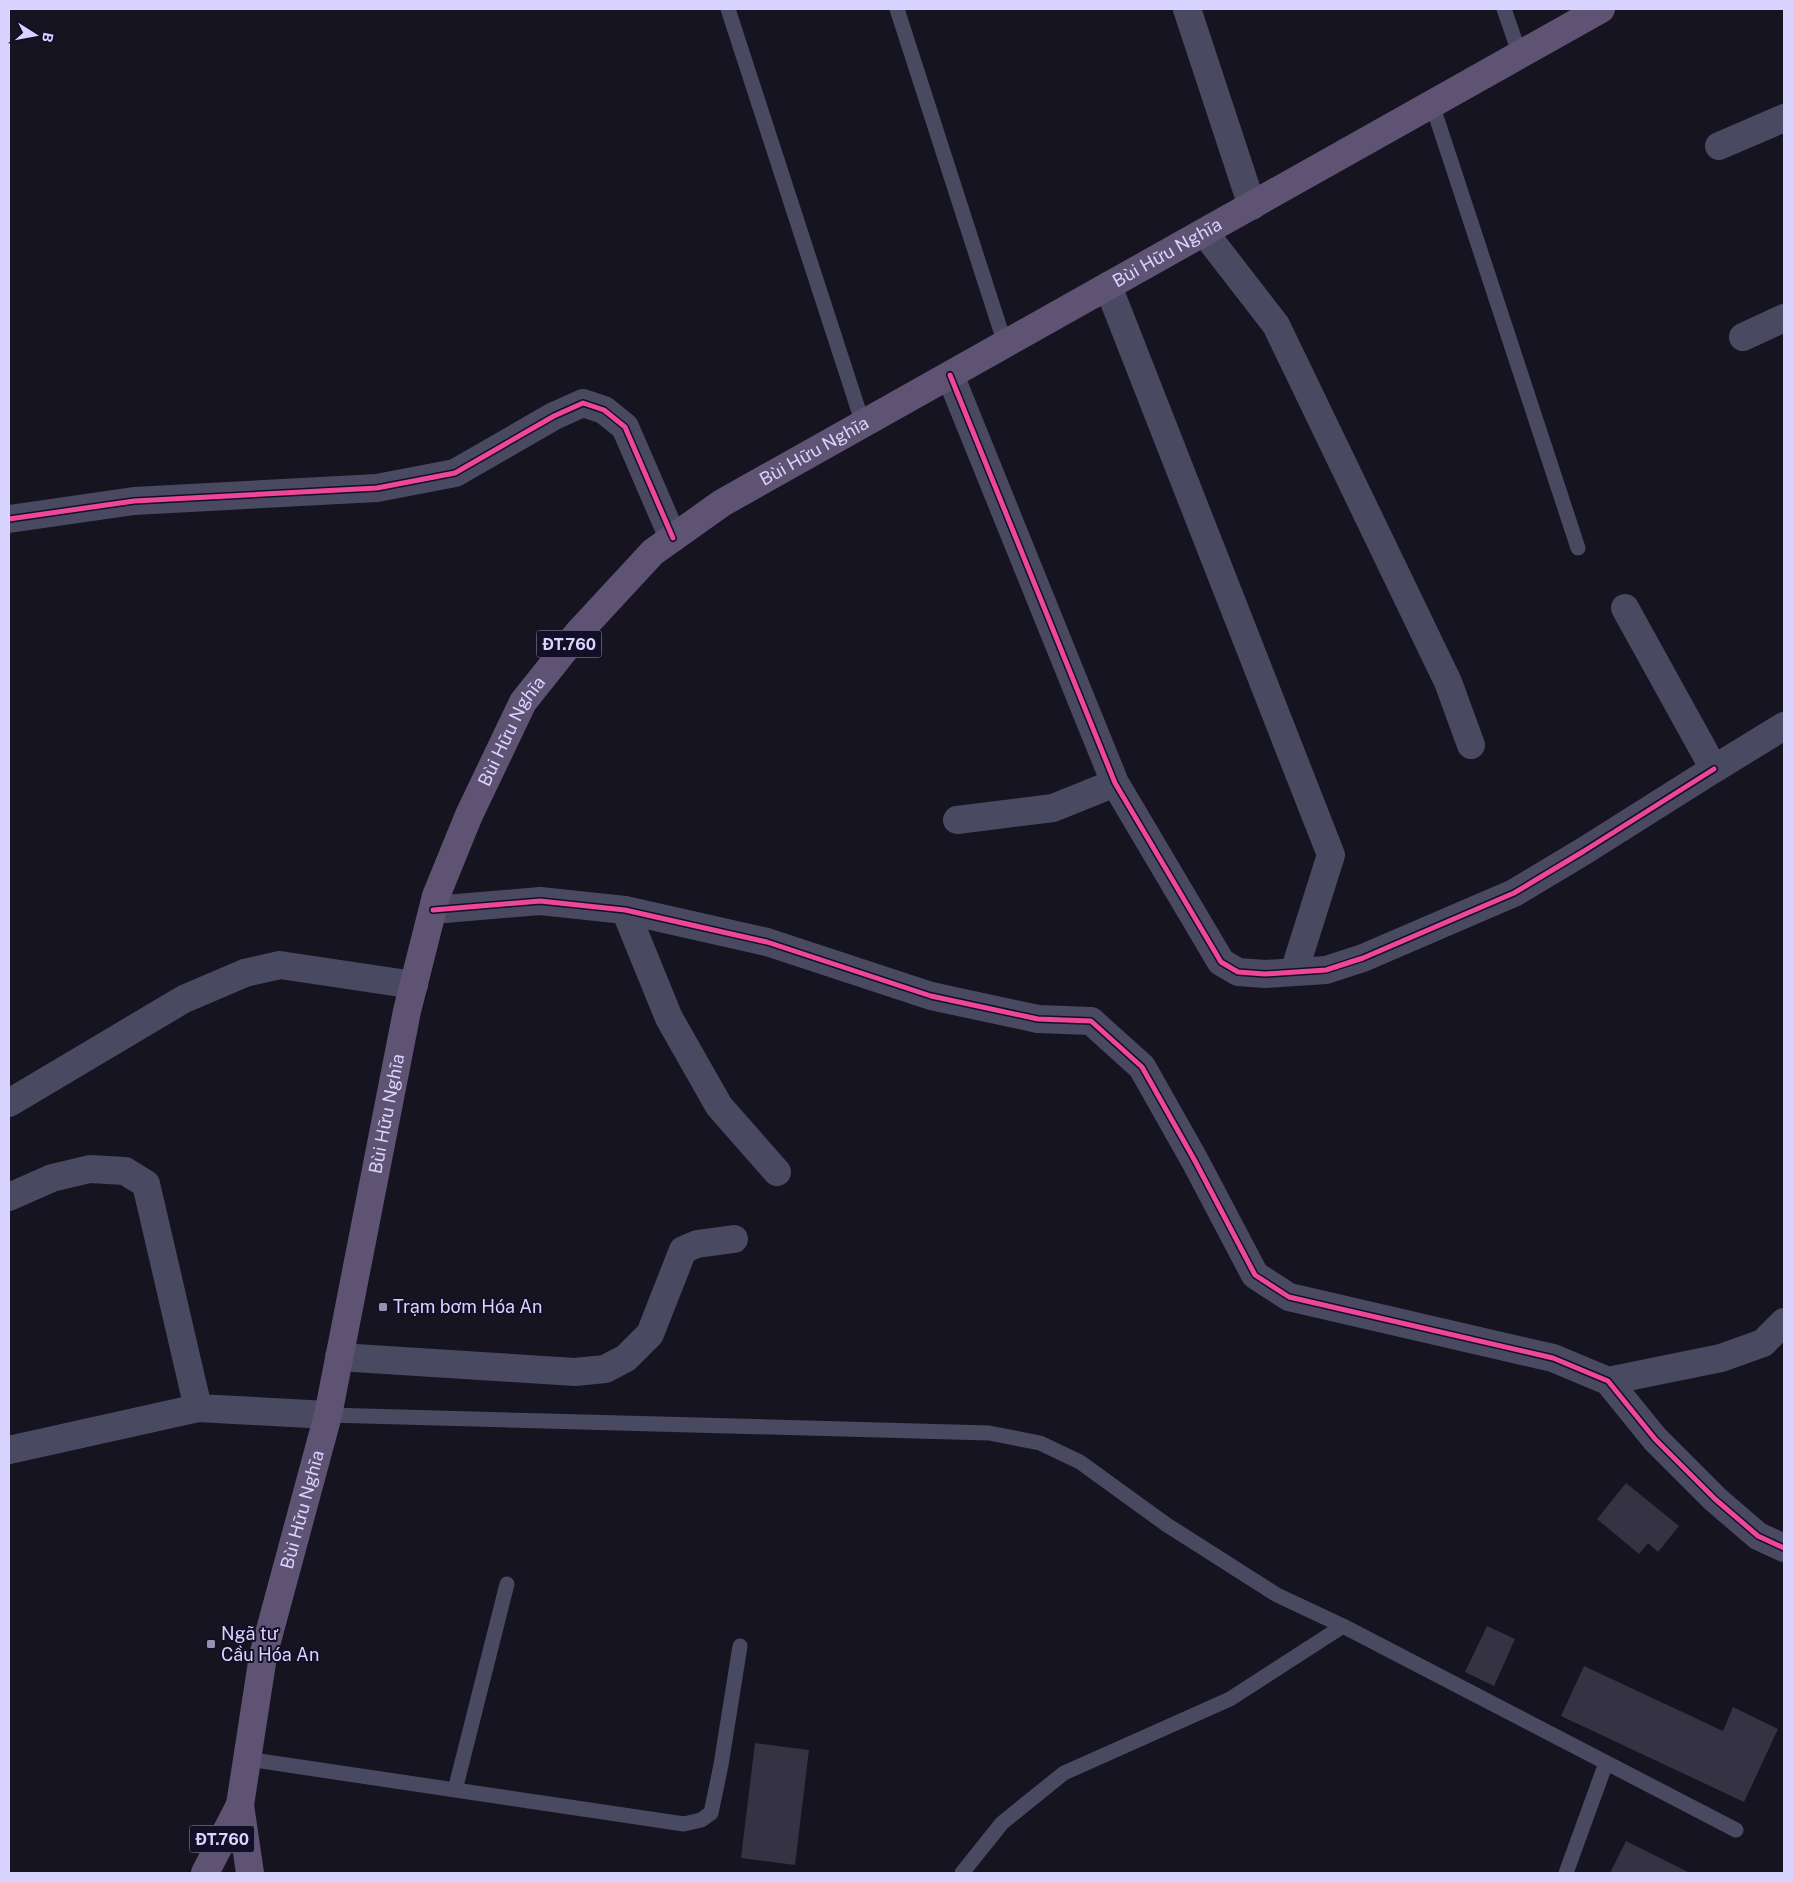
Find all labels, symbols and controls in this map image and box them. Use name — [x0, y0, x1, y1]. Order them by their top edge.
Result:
north arrow — [10, 10, 60, 60]
text: B — [39, 31, 57, 44]
street label: Bùi Hữu Nghĩa — [1109, 213, 1225, 291]
street label: Bùi Hữu Nghĩa — [756, 412, 872, 490]
road number: ĐT.760 — [536, 630, 602, 658]
street label: Bùi Hữu Nghĩa — [473, 672, 549, 789]
street label: Bùi Hữu Nghĩa — [364, 1052, 408, 1176]
place label: Trạm bơm Hóa An — [393, 1296, 542, 1317]
marker: Trạm bơm Hóa An — [377, 1301, 389, 1313]
street label: Bùi Hữu Nghĩa — [276, 1448, 328, 1571]
place label: Ngã tư Cầu Hóa An — [221, 1623, 319, 1665]
marker: Ngã tư Cầu Hóa An — [205, 1638, 217, 1650]
road number: ĐT.760 — [190, 1826, 254, 1852]

